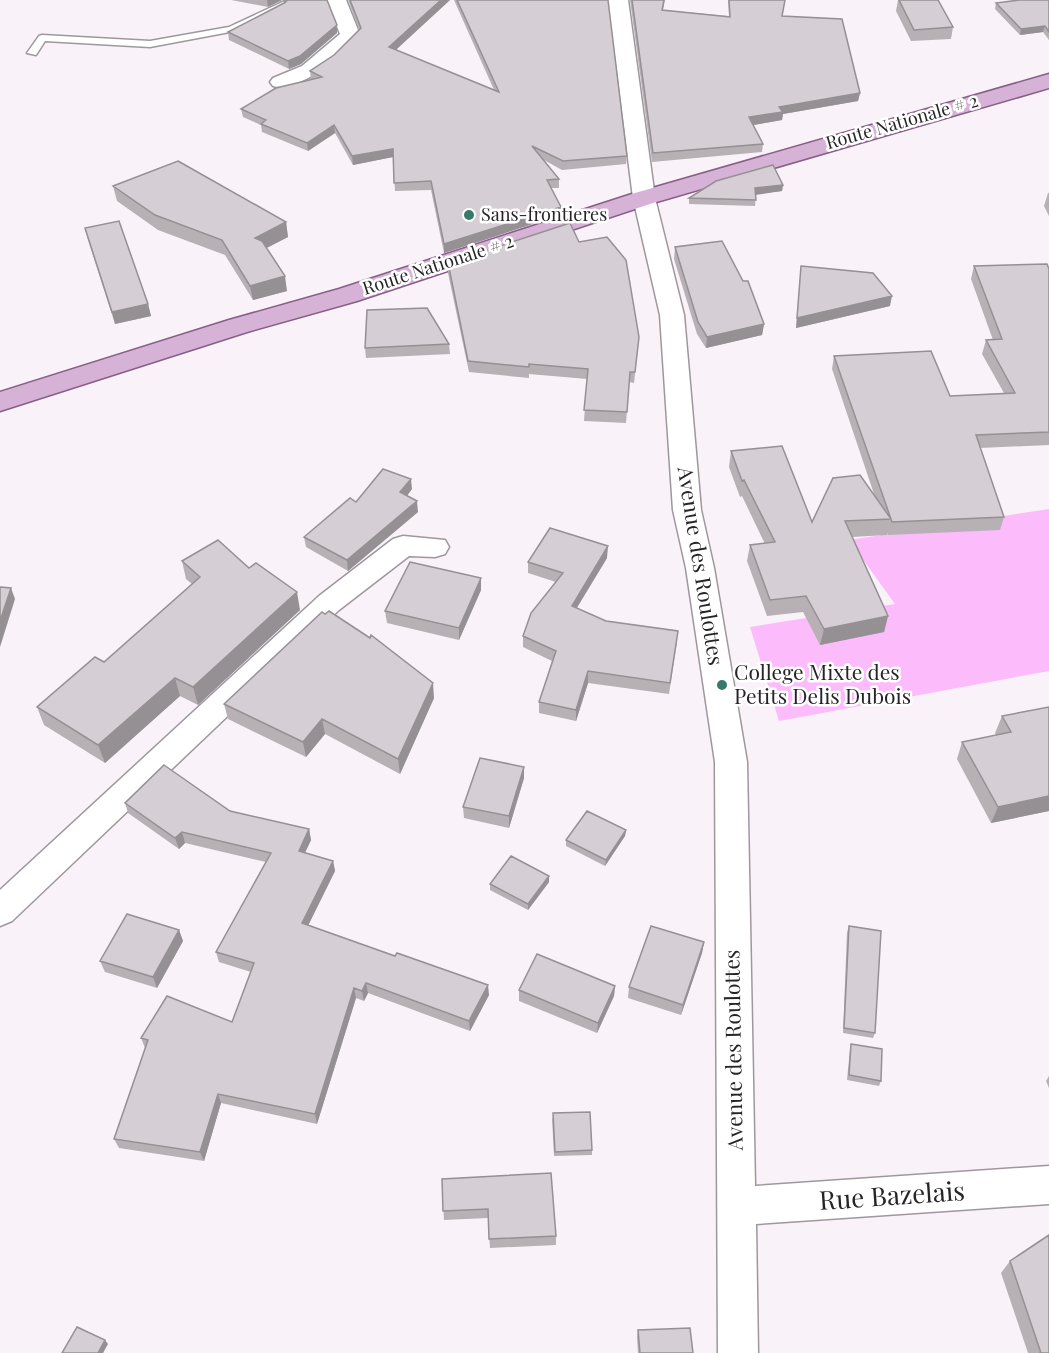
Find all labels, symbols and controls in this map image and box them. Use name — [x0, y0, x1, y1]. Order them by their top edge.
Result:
street label: Route Nationale # 2 — [823, 88, 981, 154]
place label: Sans-frontieres — [481, 202, 607, 226]
marker: Sans-frontieres — [462, 208, 476, 222]
street label: Route Nationale # 2 — [359, 228, 516, 300]
street label: Avenue des Roulottes — [672, 463, 731, 667]
place label: College Mixte des Petits Delis Dubois — [734, 657, 911, 709]
marker: College Mixte des Petits Delis Dubois — [715, 678, 729, 692]
street label: Avenue des Roulottes — [716, 949, 748, 1152]
street label: Rue Bazelais — [818, 1172, 966, 1217]

